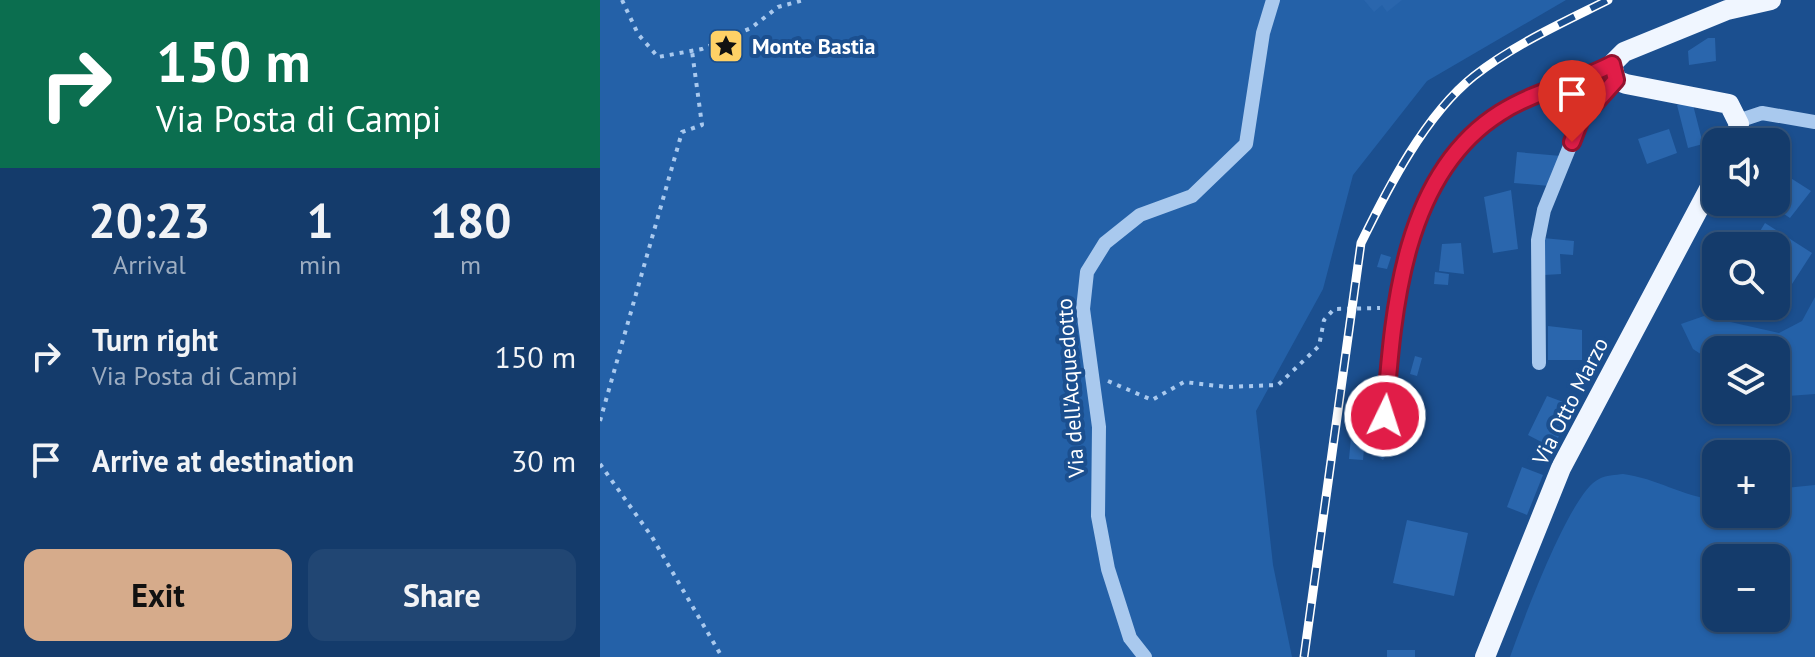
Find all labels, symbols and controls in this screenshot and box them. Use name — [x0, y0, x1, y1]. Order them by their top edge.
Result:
text: 150 m — [156, 25, 311, 97]
place icon: Monte Bastia — [707, 27, 745, 65]
icon: right — [24, 32, 128, 136]
place label: Monte Bastia — [752, 32, 876, 60]
pin — [1538, 60, 1606, 142]
icon: arrive — [1550, 72, 1594, 116]
text: Via Posta di Campi — [156, 95, 441, 142]
map controls — [1702, 128, 1790, 632]
button: sound — [1702, 128, 1790, 216]
text: 20:23 — [89, 189, 210, 251]
text: 1 — [306, 189, 334, 251]
text: 180 — [430, 189, 511, 251]
button: search — [1702, 232, 1790, 320]
text: Arrival — [113, 248, 186, 281]
text: min — [299, 248, 341, 281]
text: m — [460, 248, 481, 281]
street label: Via dell'Acquedotto — [1050, 297, 1090, 480]
text: Turn right — [92, 320, 218, 359]
street label: Via Otto Marzo — [1525, 332, 1614, 470]
icon: right — [24, 334, 68, 378]
button: layers — [1702, 336, 1790, 424]
text: 150 m — [495, 337, 576, 376]
text: Via Posta di Campi — [92, 359, 298, 392]
position arrow — [1343, 374, 1427, 458]
icon: arrive — [24, 438, 68, 482]
button: + — [1702, 440, 1790, 528]
text: Arrive at destination — [92, 441, 354, 480]
text: 30 m — [511, 441, 576, 480]
button: − — [1702, 544, 1790, 632]
button: Exit — [24, 549, 292, 641]
button: Share — [308, 549, 576, 641]

